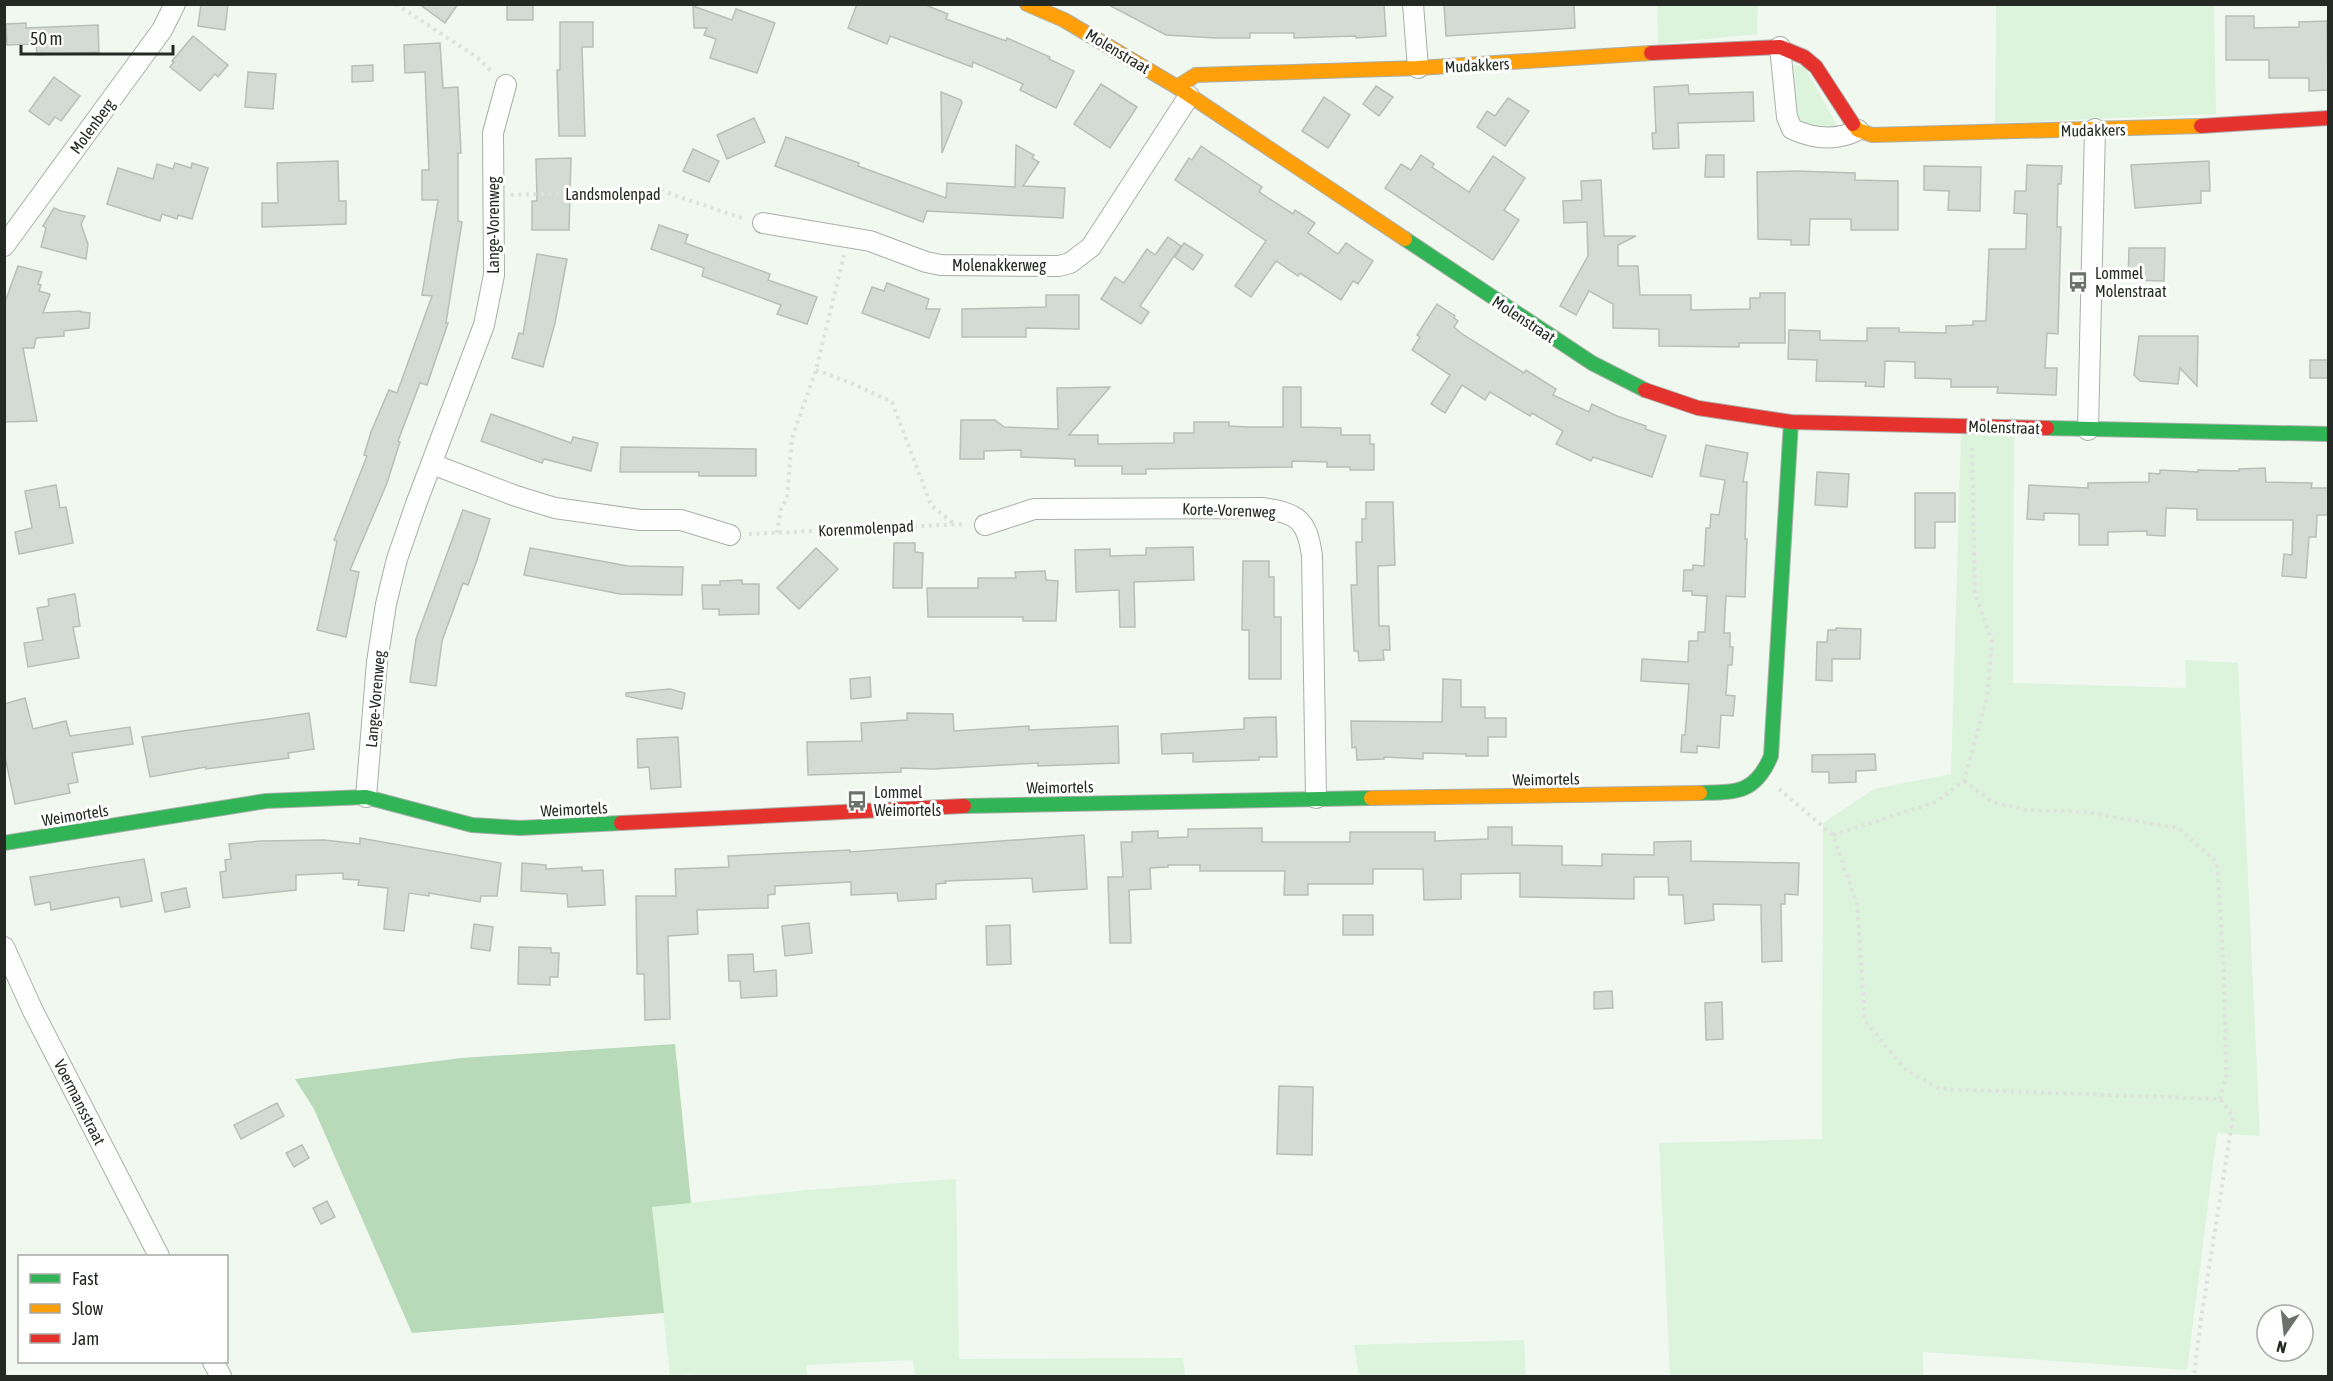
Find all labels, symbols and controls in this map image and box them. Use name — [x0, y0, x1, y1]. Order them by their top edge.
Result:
scale bar — [21, 18, 172, 56]
street label: Molenstraat — [1083, 25, 1154, 77]
text: 50 m — [30, 28, 62, 49]
street label: Mudakkers — [1444, 54, 1510, 76]
street label: Molenberg — [66, 95, 119, 157]
street label: Mudakkers — [2060, 120, 2126, 140]
street label: Lange-Vorenweg — [484, 176, 503, 274]
street label: Landsmolenpad — [565, 185, 661, 204]
street label: Molenakkerweg — [952, 256, 1046, 275]
place label: Lommel Molenstraat — [2095, 264, 2167, 300]
bus stop icon: Lommel Molenstraat — [2066, 270, 2090, 294]
street label: Molenstraat — [1489, 292, 1559, 346]
street label: Molenstraat — [1968, 417, 2040, 437]
street label: Korte-Vorenweg — [1182, 499, 1276, 522]
street label: Korenmolenpad — [818, 517, 914, 540]
street label: Lange-Vorenweg — [362, 650, 389, 748]
street label: Weimortels — [1512, 769, 1580, 789]
street label: Weimortels — [1026, 777, 1094, 797]
place label: Lommel Weimortels — [874, 783, 942, 819]
bus stop icon: Lommel Weimortels — [845, 789, 869, 813]
street label: Weimortels — [540, 798, 608, 820]
street label: Weimortels — [40, 801, 110, 829]
street label: Voermansstraat — [51, 1056, 109, 1148]
legend — [18, 1255, 228, 1363]
text: Fast — [72, 1268, 99, 1289]
text: Slow — [72, 1298, 103, 1319]
north arrow — [2255, 1303, 2315, 1363]
text: Jam — [72, 1328, 99, 1349]
text: N — [2275, 1338, 2288, 1357]

